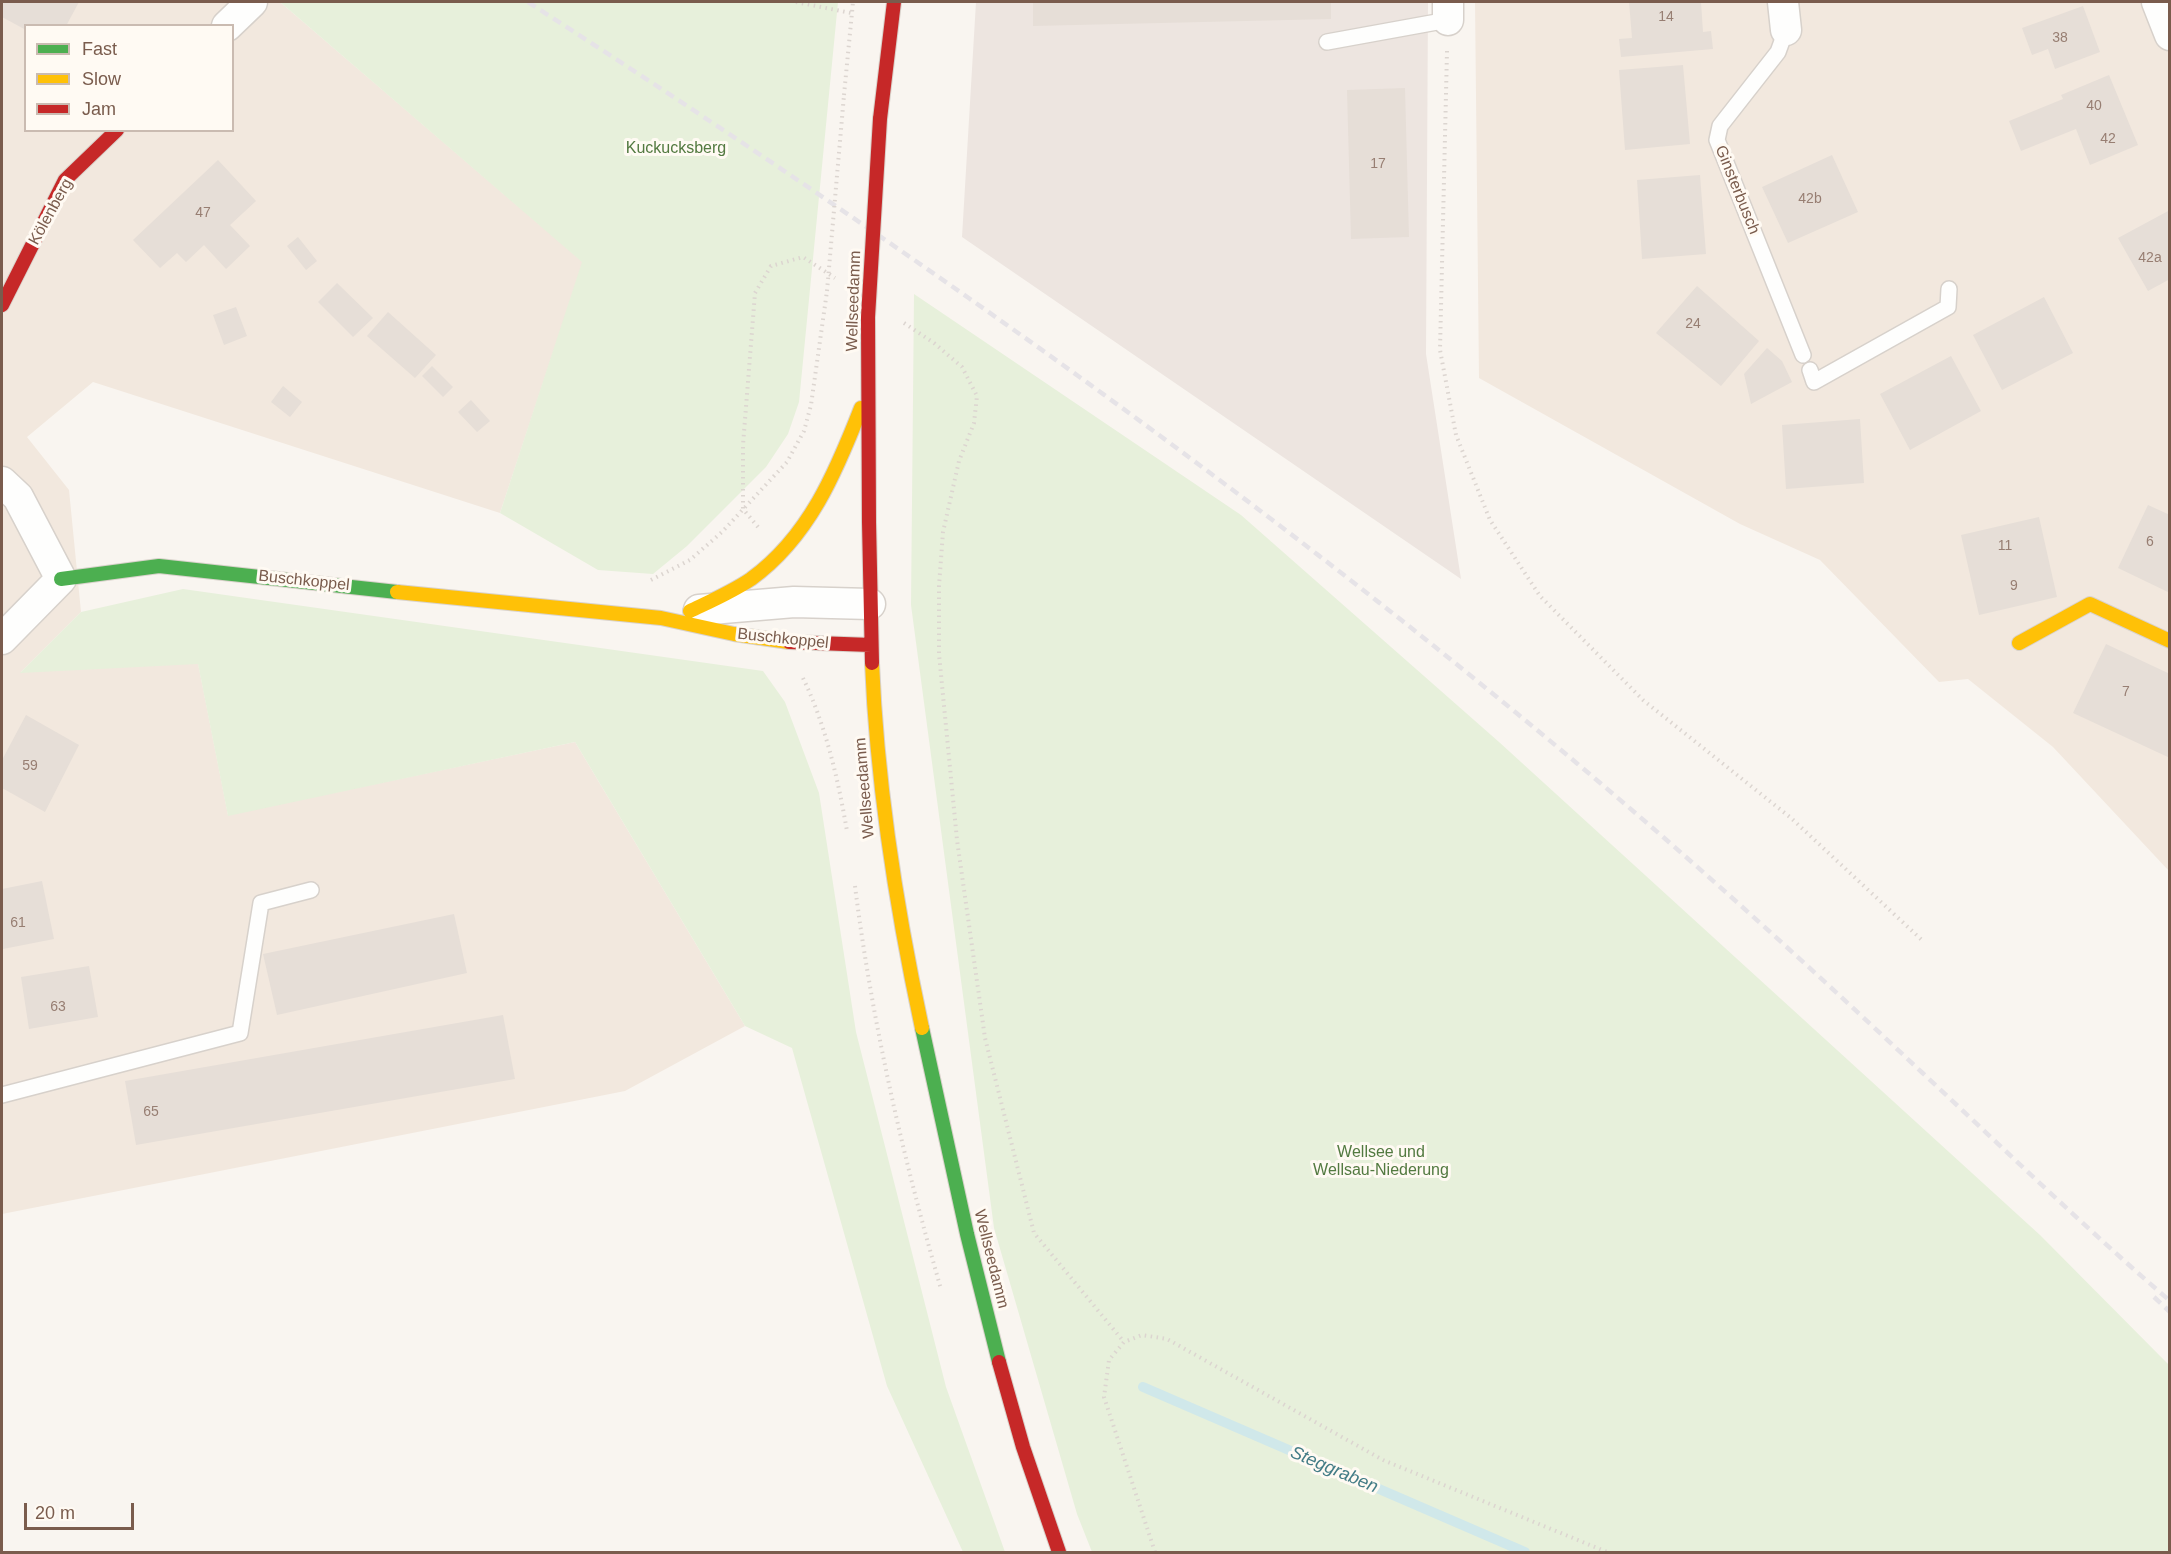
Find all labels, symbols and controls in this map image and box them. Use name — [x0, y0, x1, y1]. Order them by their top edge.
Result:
house number: 14 — [1658, 9, 1674, 25]
legend — [24, 24, 234, 132]
house number: 38 — [2052, 30, 2068, 46]
text: Fast — [82, 39, 117, 59]
text: Slow — [82, 69, 121, 89]
house number: 40 — [2086, 98, 2102, 114]
text: Jam — [82, 99, 116, 119]
house number: 42 — [2100, 131, 2116, 147]
park label: Kuckucksberg — [626, 139, 726, 159]
street label: Ginsterbusch — [1710, 143, 1764, 237]
house number: 17 — [1370, 156, 1386, 172]
street label: Kölenberg — [25, 175, 77, 249]
house number: 42b — [1798, 191, 1822, 207]
house number: 47 — [195, 205, 211, 221]
street label: Wellseedamm — [843, 250, 865, 352]
house number: 42a — [2138, 250, 2162, 266]
house number: 24 — [1685, 316, 1701, 332]
house number: 6 — [2146, 534, 2154, 550]
house number: 11 — [1998, 538, 2012, 554]
street label: Buschkoppel — [257, 567, 351, 595]
house number: 9 — [2010, 578, 2018, 594]
street label: Buschkoppel — [736, 625, 830, 653]
house number: 7 — [2122, 684, 2130, 700]
street label: Wellseedamm — [851, 737, 879, 839]
house number: 59 — [22, 758, 38, 774]
house number: 61 — [10, 915, 26, 931]
house number: 63 — [50, 999, 66, 1015]
house number: 65 — [143, 1104, 159, 1120]
park label: Wellsee und Wellsau-Niederung — [1313, 1143, 1449, 1181]
street label: Wellseedamm — [969, 1208, 1013, 1310]
water label: Steggraben — [1287, 1442, 1381, 1498]
scale bar — [27, 1491, 136, 1529]
text: 20 m — [35, 1503, 75, 1523]

